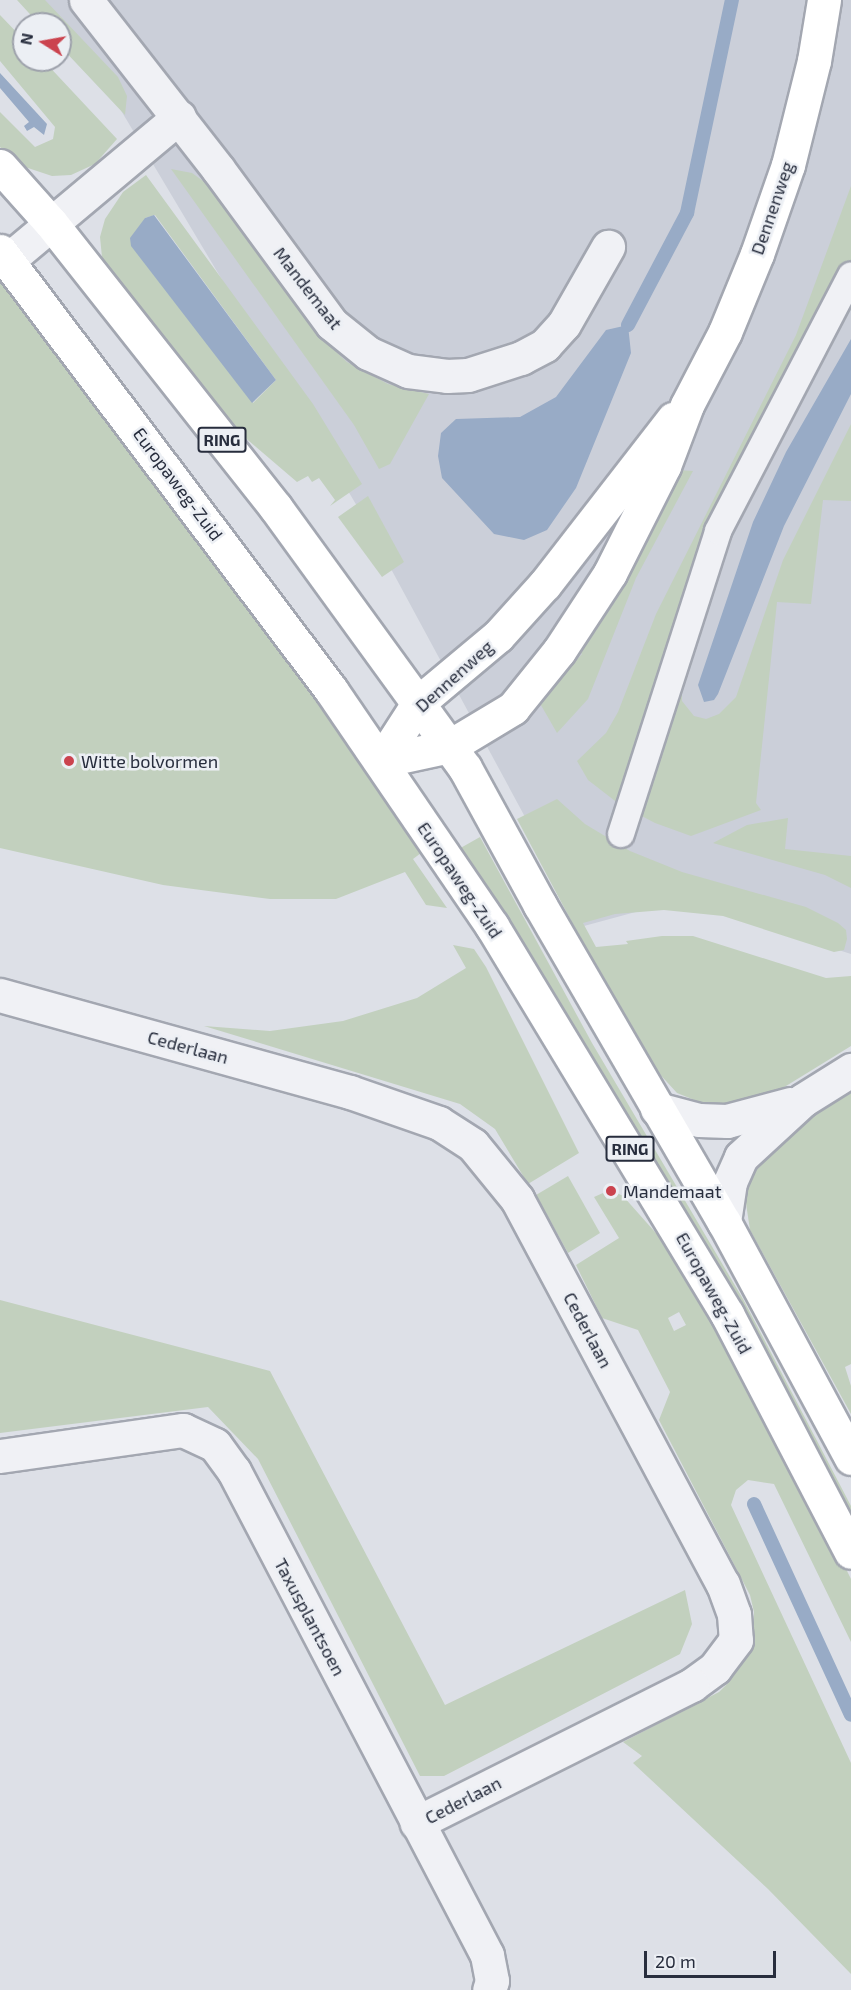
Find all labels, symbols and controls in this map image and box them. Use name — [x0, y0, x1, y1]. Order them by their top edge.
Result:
north arrow — [12, 12, 72, 72]
text: N — [15, 31, 36, 46]
street label: Dennenweg — [746, 159, 798, 257]
street label: Mandemaat — [269, 243, 347, 333]
street label: Europaweg-Zuid — [129, 423, 227, 545]
road number: RING — [196, 427, 248, 453]
street label: Dennenweg — [411, 635, 497, 717]
place label: Witte bolvormen — [81, 750, 218, 772]
marker: Witte bolvormen — [62, 754, 76, 768]
street label: Europaweg-Zuid — [413, 818, 507, 942]
street label: Cederlaan — [145, 1026, 231, 1068]
road number: RING — [604, 1136, 656, 1162]
place label: Mandemaat — [623, 1180, 721, 1202]
marker: Mandemaat — [604, 1184, 618, 1198]
street label: Europaweg-Zuid — [672, 1228, 756, 1358]
street label: Cederlaan — [559, 1288, 617, 1372]
street label: Taxusplantsoen — [270, 1555, 350, 1679]
street label: Cederlaan — [421, 1772, 505, 1828]
scale bar — [647, 1939, 779, 1977]
text: 20 m — [655, 1950, 696, 1972]

